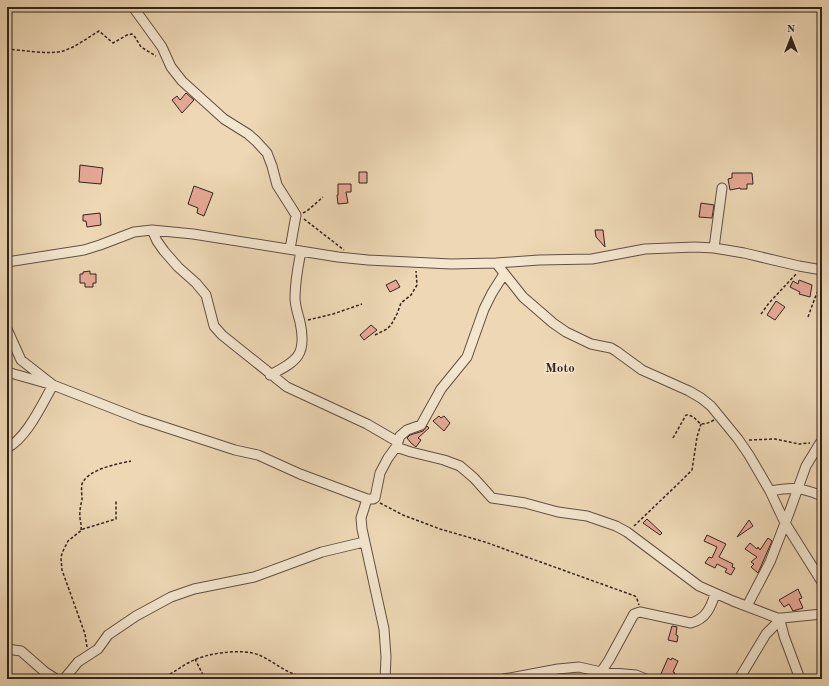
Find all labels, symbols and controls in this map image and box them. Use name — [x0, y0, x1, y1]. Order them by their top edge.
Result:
north arrow — [771, 18, 811, 58]
text: N — [787, 24, 796, 35]
district label: Moto — [545, 362, 575, 375]

